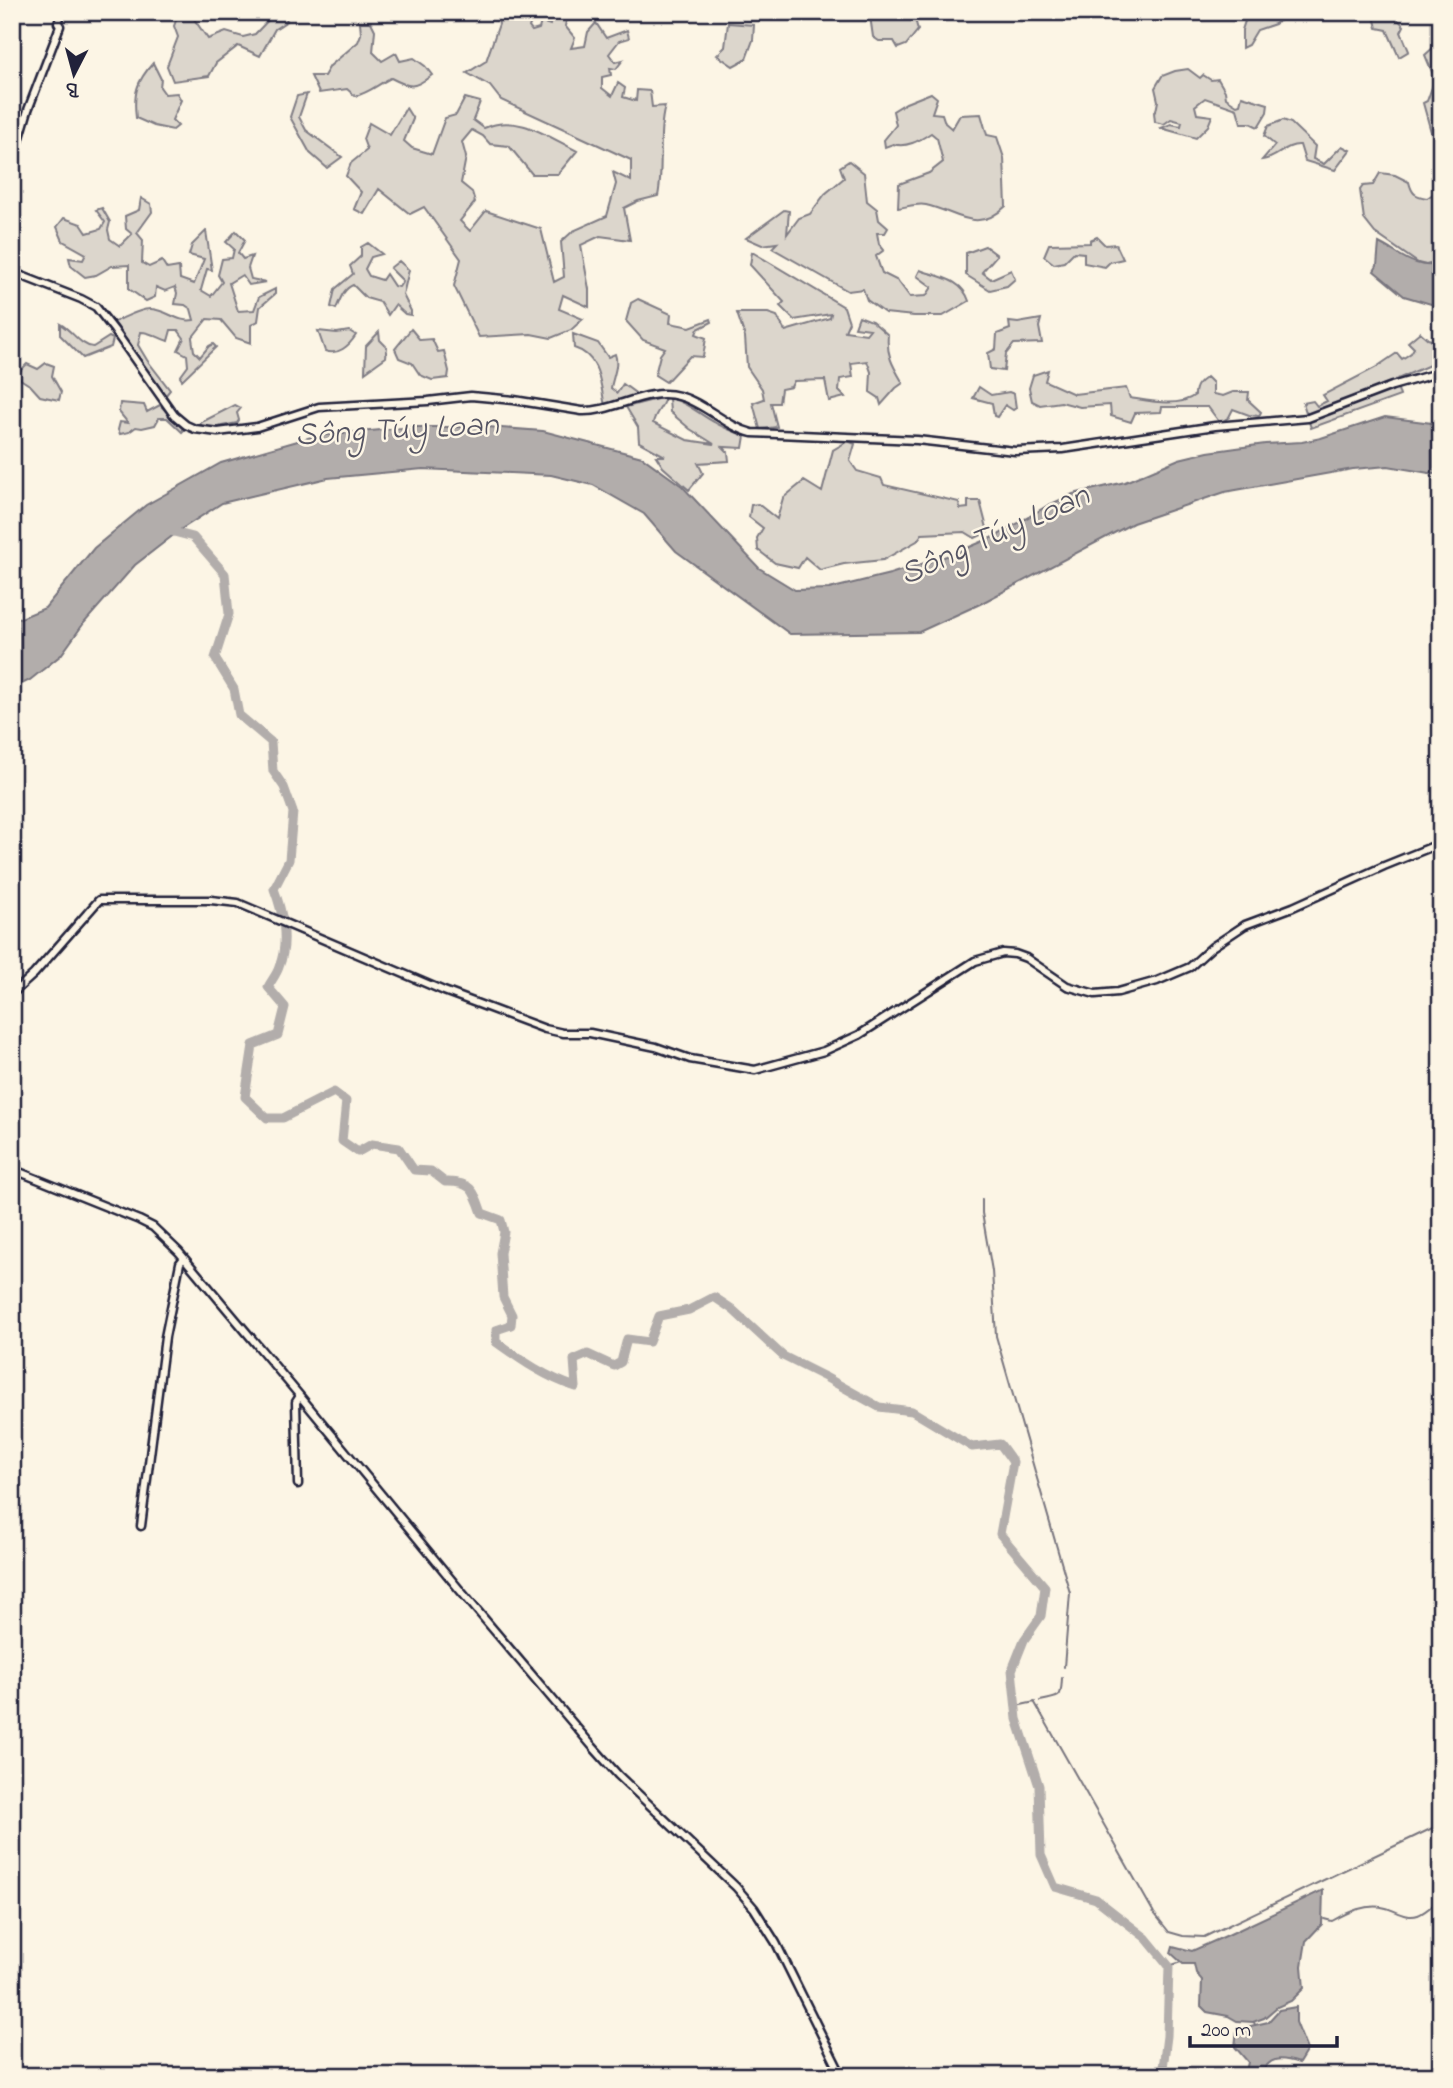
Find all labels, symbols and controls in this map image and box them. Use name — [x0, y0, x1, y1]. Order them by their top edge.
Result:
north arrow — [38, 38, 108, 108]
text: B — [65, 74, 81, 103]
water label: Sông Túy Loan — [294, 402, 502, 461]
water label: Sông Túy Loan — [892, 472, 1100, 600]
scale bar — [1190, 2004, 1338, 2048]
text: 200 m — [1201, 2016, 1251, 2046]

